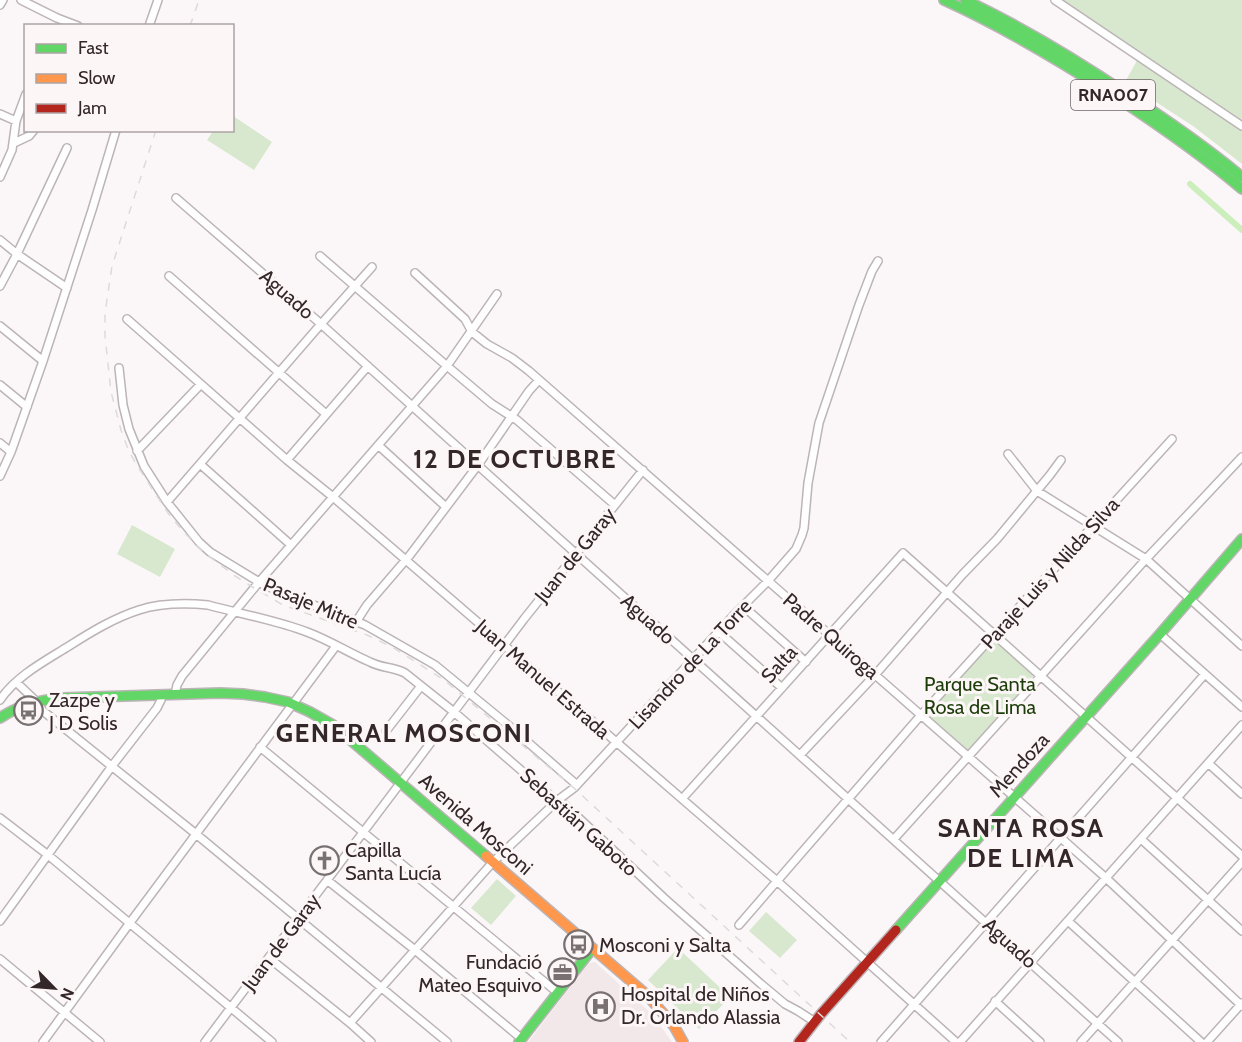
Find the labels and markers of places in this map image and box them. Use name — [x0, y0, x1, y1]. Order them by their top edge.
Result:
place label: Zazpe y J D Solis — [48, 688, 118, 735]
bus stop icon: Zazpe y J D Solis — [12, 695, 44, 727]
place label: Capilla Santa Lucía — [345, 838, 442, 885]
church icon: Capilla Santa Lucía — [308, 845, 340, 877]
bus stop icon: Mosconi y Salta — [562, 929, 594, 961]
place label: Mosconi y Salta — [599, 933, 731, 957]
place label: Fundació Mateo Esquivo — [418, 950, 542, 997]
office icon: Fundació Mateo Esquivo — [547, 957, 579, 989]
place label: Hospital de Niños Dr. Orlando Alassia — [621, 982, 781, 1029]
hospital icon: Hospital de Niños Dr. Orlando Alassia — [584, 990, 616, 1022]

